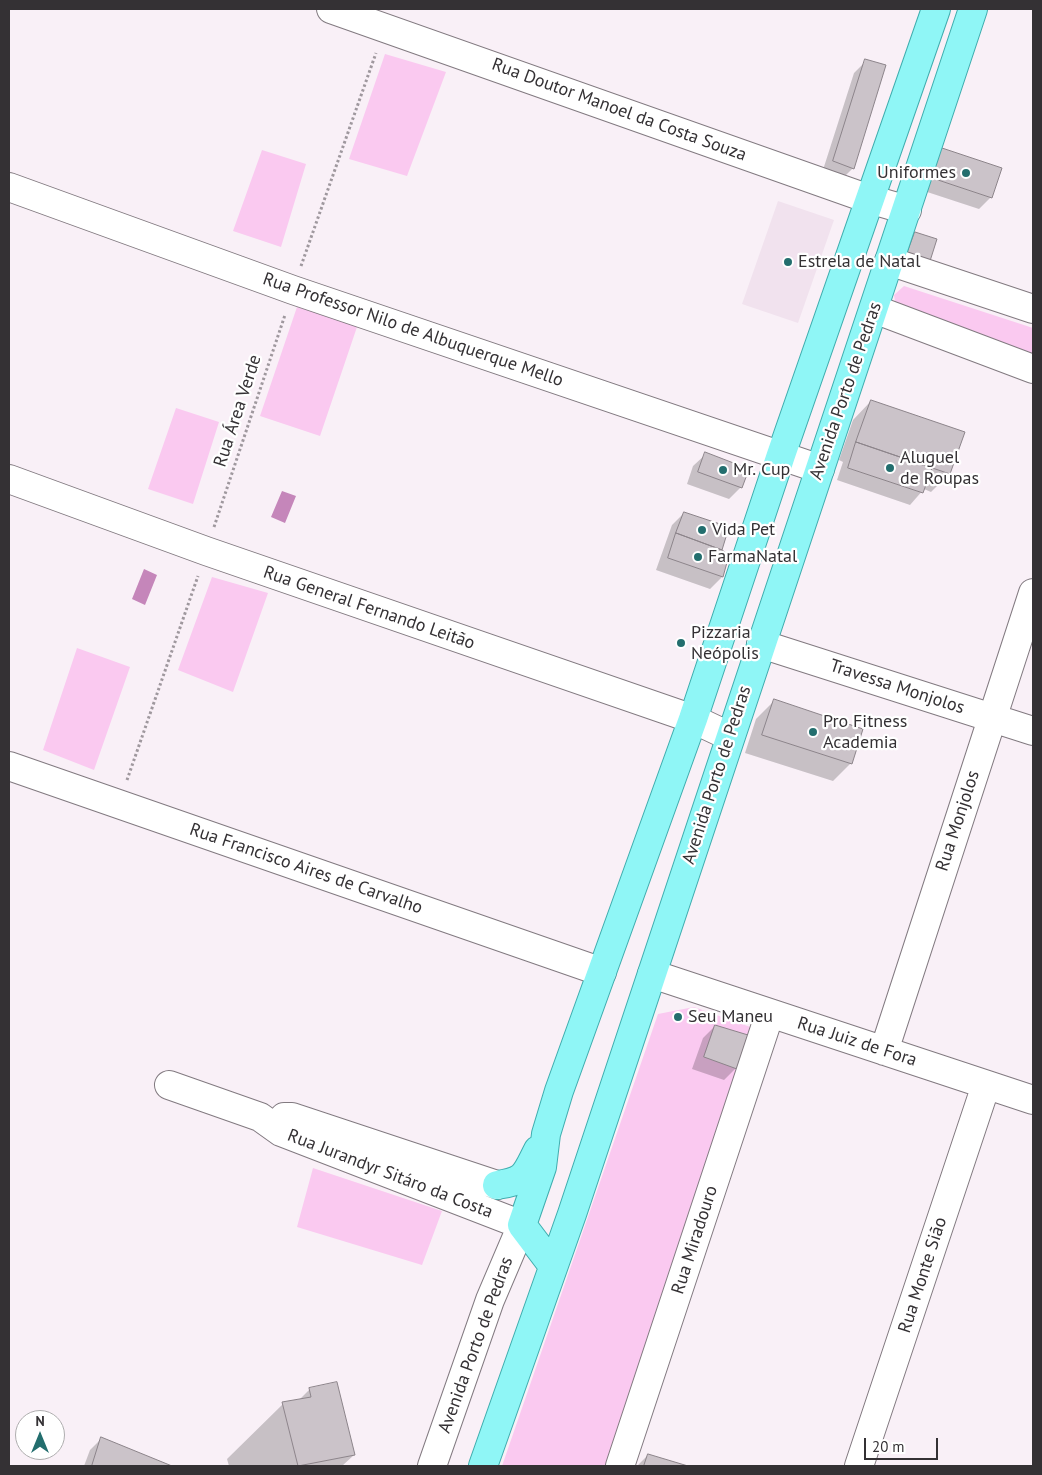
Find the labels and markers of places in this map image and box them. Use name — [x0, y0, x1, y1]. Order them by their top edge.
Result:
place label: Uniformes — [877, 162, 956, 184]
marker: Uniformes — [960, 167, 972, 179]
place label: Estrela de Natal — [798, 251, 921, 273]
marker: Estrela de Natal — [782, 256, 794, 268]
place label: Aluguel de Roupas — [900, 447, 979, 489]
place label: Mr. Cup — [733, 459, 790, 481]
marker: Aluguel de Roupas — [884, 462, 896, 474]
marker: Mr. Cup — [717, 464, 729, 476]
place label: Vida Pet — [712, 519, 775, 541]
marker: Vida Pet — [696, 524, 708, 536]
place label: FarmaNatal — [708, 546, 797, 568]
marker: FarmaNatal — [692, 551, 704, 563]
place label: Pizzaria Neópolis — [691, 622, 759, 664]
marker: Pizzaria Neópolis — [675, 637, 687, 649]
place label: Pro Fitness Academia — [823, 711, 907, 754]
marker: Pro Fitness Academia — [807, 726, 819, 738]
place label: Seu Maneu — [688, 1006, 773, 1028]
marker: Seu Maneu — [672, 1011, 684, 1023]

